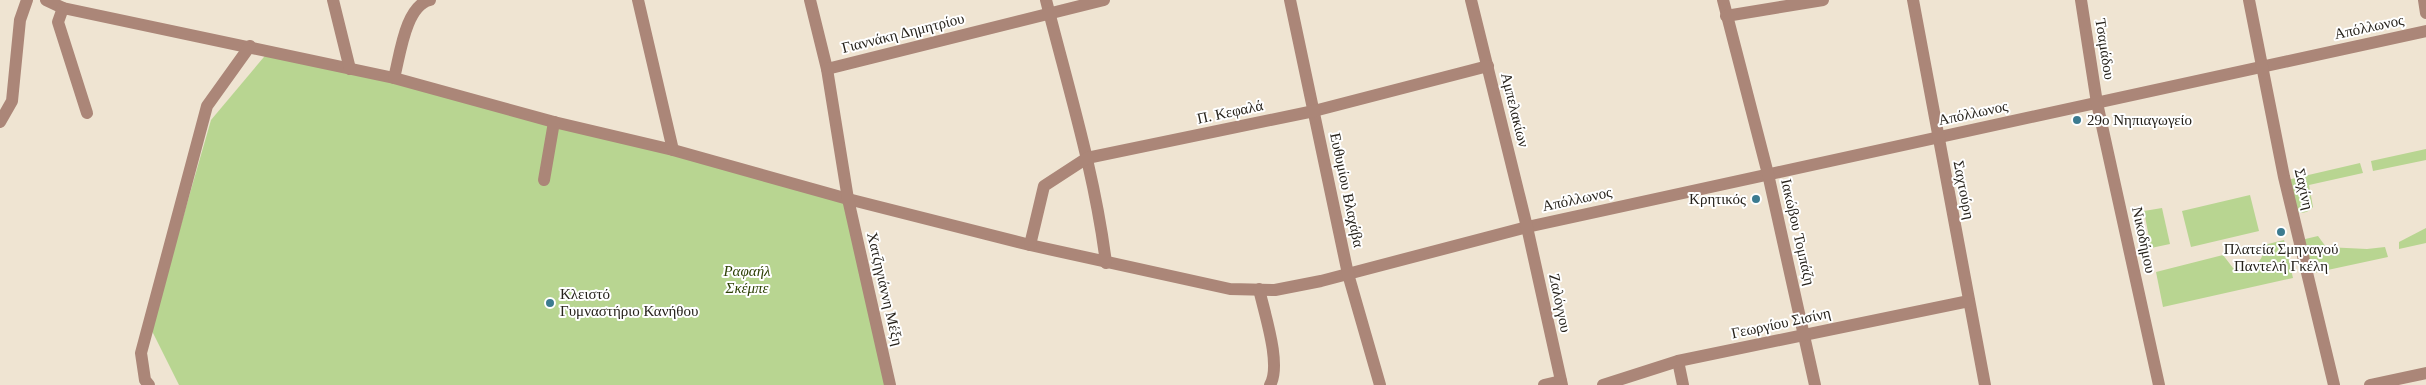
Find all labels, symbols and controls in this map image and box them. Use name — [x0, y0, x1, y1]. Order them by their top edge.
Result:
street label: Γιαννάκη Δημητρίου — [840, 10, 966, 56]
street label: Απόλλωνος — [2333, 12, 2405, 42]
street label: Τσαμάδου — [2092, 17, 2118, 81]
street label: Αμπελακίων — [1498, 71, 1532, 149]
street label: Π. Κεφαλά — [1196, 97, 1265, 127]
street label: Απόλλωνος — [1937, 98, 2009, 128]
place label: 29ο Νηπιαγωγείο — [2087, 112, 2192, 128]
marker: 29ο Νηπιαγωγείο — [2071, 114, 2083, 126]
street label: Ευθυμίου Βλαχάβα — [1327, 131, 1367, 249]
street label: Σαχτούρη — [1950, 159, 1978, 221]
street label: Σαχίνη — [2291, 167, 2317, 211]
street label: Ιακώβου Τομπάζη — [1778, 177, 1818, 287]
street label: Απόλλωνος — [1541, 184, 1613, 214]
place label: Κρητικός — [1689, 191, 1746, 207]
marker: Κρητικός — [1750, 193, 1762, 205]
street label: Νικοδήμου — [2129, 205, 2159, 275]
marker: Πλατεία Σμηναγού Παντελή Γκέλη — [2275, 226, 2287, 238]
street label: Χατζηγιάννη Μέξη — [864, 231, 906, 347]
place label: Πλατεία Σμηναγού Παντελή Γκέλη — [2224, 241, 2338, 274]
park label: Ραφαήλ Σκέμπε — [722, 263, 771, 296]
street label: Ζαλόγγου — [1546, 272, 1574, 334]
place label: Κλειστό Γυμναστήριο Κανήθου — [560, 286, 698, 319]
marker: Κλειστό Γυμναστήριο Κανήθου — [544, 297, 556, 309]
street label: Γεωργίου Σισίνη — [1730, 305, 1832, 341]

